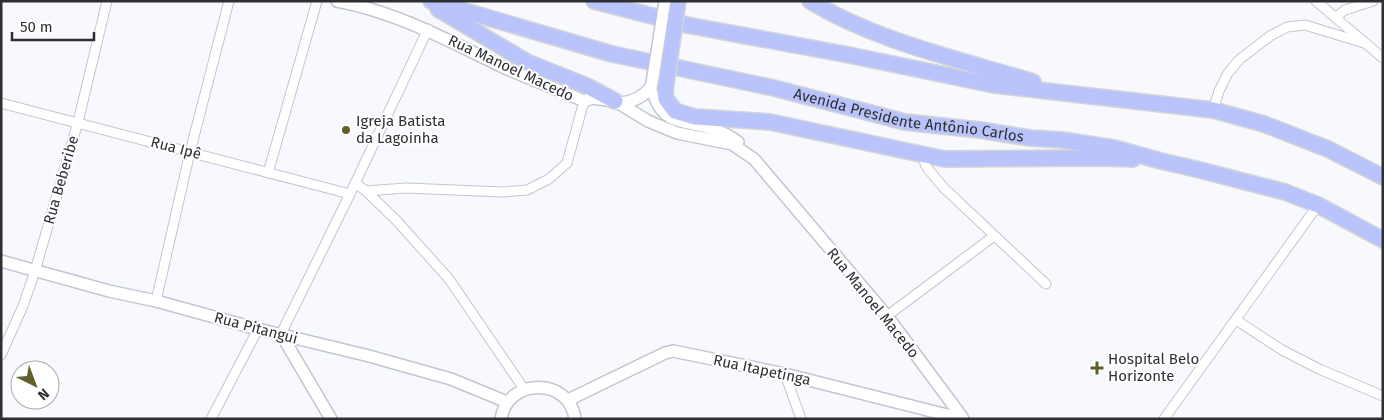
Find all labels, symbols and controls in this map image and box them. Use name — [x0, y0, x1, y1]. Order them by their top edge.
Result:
scale bar — [12, 10, 95, 42]
text: 50 m — [20, 18, 53, 36]
street label: Rua Manoel Macedo — [445, 31, 577, 105]
street label: Avenida Presidente Antônio Carlos — [792, 84, 1025, 146]
place label: Igreja Batista da Lagoinha — [356, 112, 445, 147]
marker: Igreja Batista da Lagoinha — [340, 124, 352, 136]
street label: Rua Ipê — [149, 133, 203, 163]
street label: Rua Beberibe — [40, 134, 82, 226]
street label: Rua Manoel Macedo — [823, 244, 923, 362]
street label: Rua Pitangui — [212, 308, 300, 348]
place label: Hospital Belo Horizonte — [1108, 350, 1199, 385]
street label: Rua Itapetinga — [712, 351, 812, 389]
north arrow — [10, 360, 60, 410]
marker: Hospital Belo Horizonte — [1090, 361, 1104, 375]
text: N — [34, 385, 53, 404]

